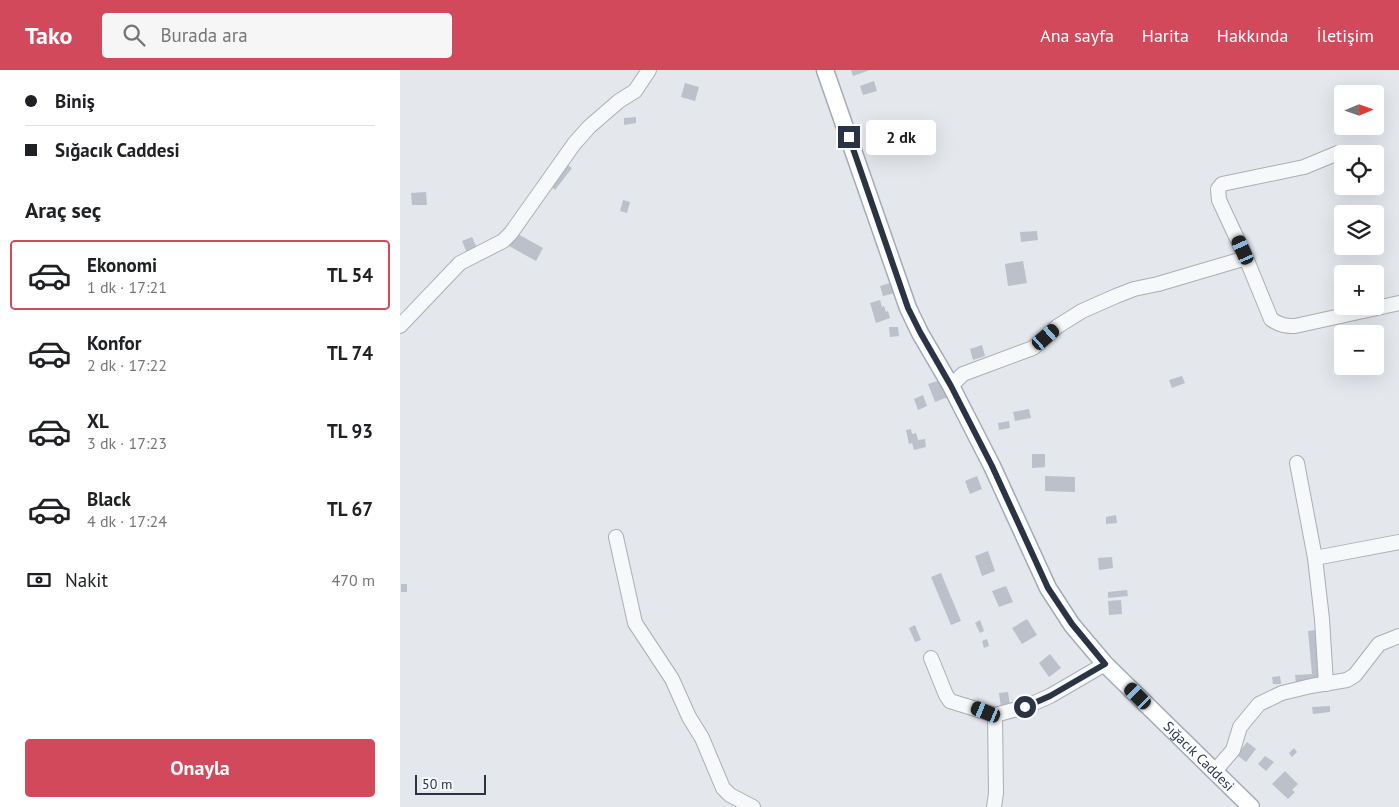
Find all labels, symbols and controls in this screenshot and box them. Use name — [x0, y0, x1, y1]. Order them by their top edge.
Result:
search box — [102, 13, 452, 58]
text: Tako — [25, 20, 72, 51]
icon: search — [120, 21, 148, 49]
text: Burada ara — [160, 23, 248, 47]
text: Ana sayfa — [1040, 24, 1114, 47]
text: Harita — [1142, 24, 1189, 47]
text: Hakkında — [1217, 24, 1288, 47]
text: İletişim — [1316, 24, 1374, 47]
north arrow — [1334, 85, 1384, 135]
map controls — [1334, 85, 1384, 375]
text: Biniş — [55, 89, 95, 113]
callout: 2 dk — [866, 120, 936, 154]
route end — [838, 126, 860, 148]
text: 2 dk — [886, 127, 916, 147]
text: Sığacık Caddesi — [55, 138, 180, 162]
button: locate — [1334, 145, 1384, 195]
text: Araç seç — [25, 196, 101, 224]
button: layers — [1334, 205, 1384, 255]
car — [1230, 233, 1255, 267]
icon: car — [27, 253, 72, 298]
text: Ekonomi — [87, 253, 157, 277]
text: TL 54 — [327, 263, 373, 287]
button: + — [1334, 265, 1384, 315]
text: 1 dk · 17:21 — [87, 277, 167, 297]
car — [1029, 321, 1062, 353]
button: − — [1334, 325, 1384, 375]
icon: car — [27, 331, 72, 376]
text: Konfor — [87, 331, 141, 355]
text: TL 74 — [327, 341, 373, 365]
text: 2 dk · 17:22 — [87, 355, 167, 375]
icon: car — [27, 409, 72, 454]
text: XL — [87, 409, 109, 433]
text: TL 93 — [327, 419, 373, 443]
text: 3 dk · 17:23 — [87, 433, 167, 453]
icon: car — [27, 487, 72, 532]
text: Black — [87, 487, 131, 511]
text: TL 67 — [327, 497, 373, 521]
text: 4 dk · 17:24 — [87, 511, 167, 531]
icon: cash — [25, 566, 53, 594]
text: Nakit — [65, 568, 108, 592]
text: 470 m — [332, 570, 375, 590]
car — [1122, 680, 1153, 712]
route start — [1014, 696, 1036, 718]
car — [969, 699, 1002, 725]
street label: Sığacık Caddesi — [1160, 717, 1238, 795]
button: Onayla — [25, 739, 375, 797]
scale bar — [415, 772, 486, 795]
text: 50 m — [422, 775, 452, 793]

